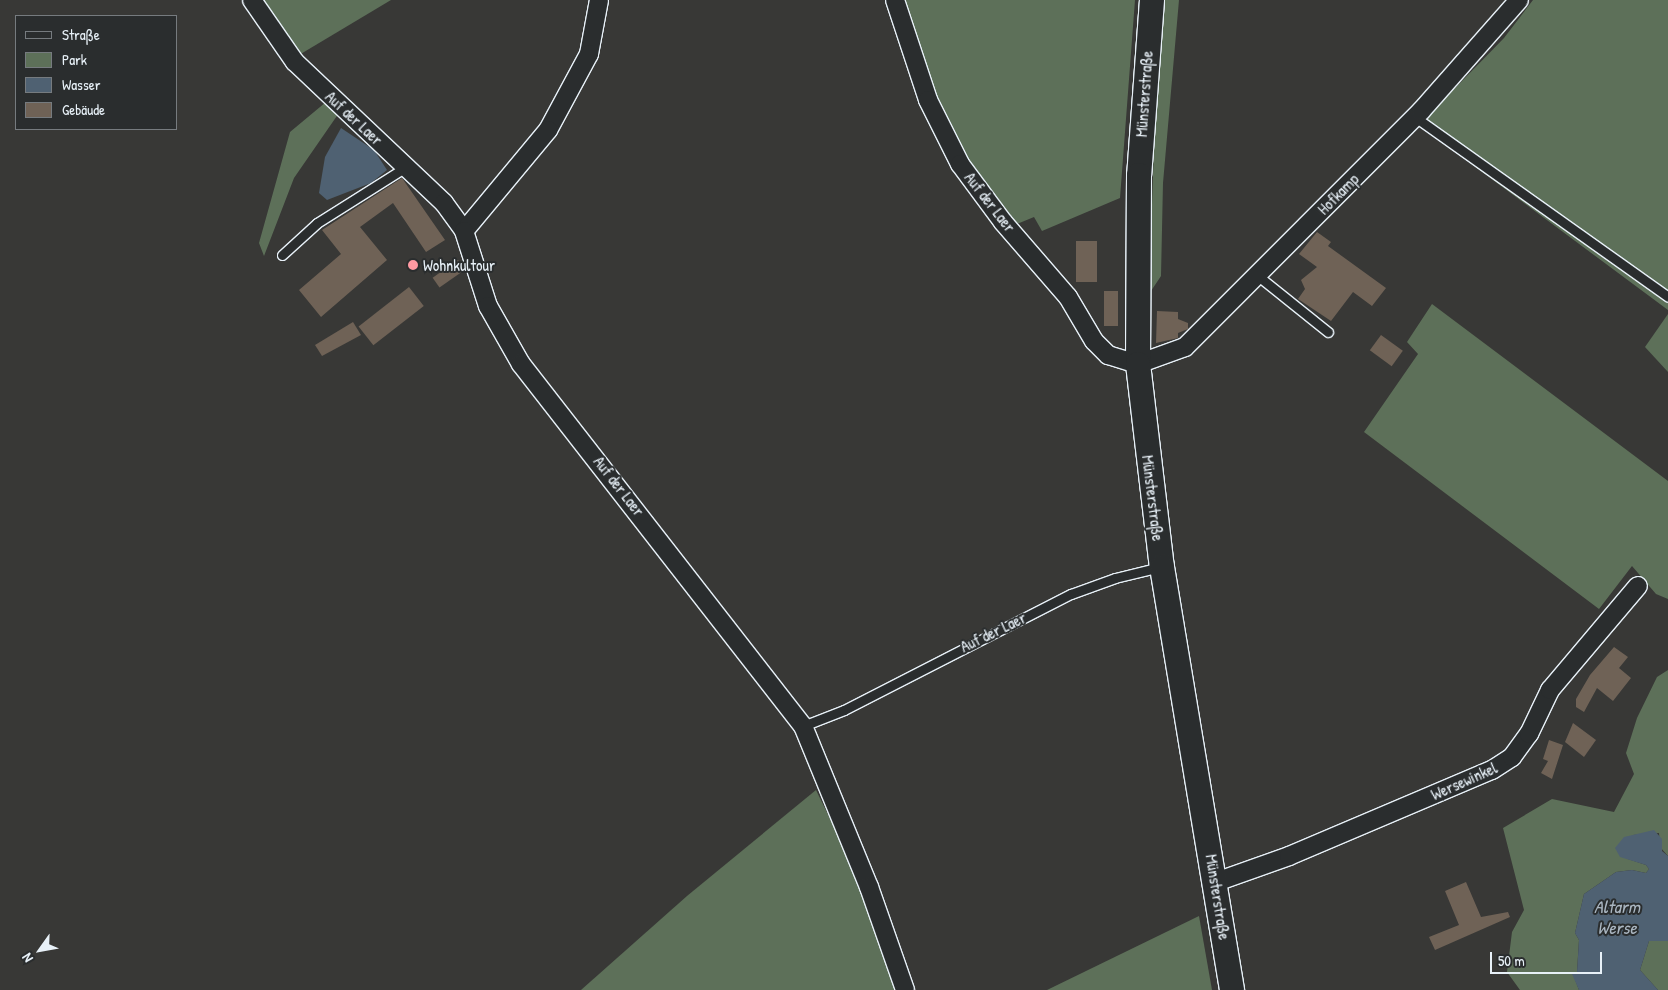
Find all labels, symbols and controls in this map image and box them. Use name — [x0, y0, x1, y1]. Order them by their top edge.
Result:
legend — [15, 15, 178, 130]
text: Straße — [62, 24, 100, 45]
text: Park — [62, 49, 87, 70]
street label: Münsterstraße — [1131, 50, 1157, 138]
text: Wasser — [62, 74, 100, 95]
street label: Auf der Laer — [322, 87, 386, 149]
text: Gebäude — [62, 99, 105, 120]
street label: Auf der Laer — [961, 168, 1019, 236]
street label: Hofkamp — [1313, 169, 1363, 219]
place label: Wohnkultour — [423, 255, 495, 275]
marker: Wohnkultour — [407, 259, 419, 271]
street label: Auf der Laer — [590, 452, 648, 520]
street label: Münsterstraße — [1138, 454, 1168, 542]
street label: Auf der Laer — [957, 608, 1029, 656]
street label: Wersewinkel — [1428, 758, 1500, 804]
street label: Münsterstraße — [1202, 853, 1234, 941]
water label: Altarm Werse — [1594, 897, 1640, 940]
north arrow — [15, 925, 65, 975]
scale bar — [1493, 942, 1606, 974]
text: N — [17, 950, 37, 966]
text: 50 m — [1498, 950, 1525, 971]

